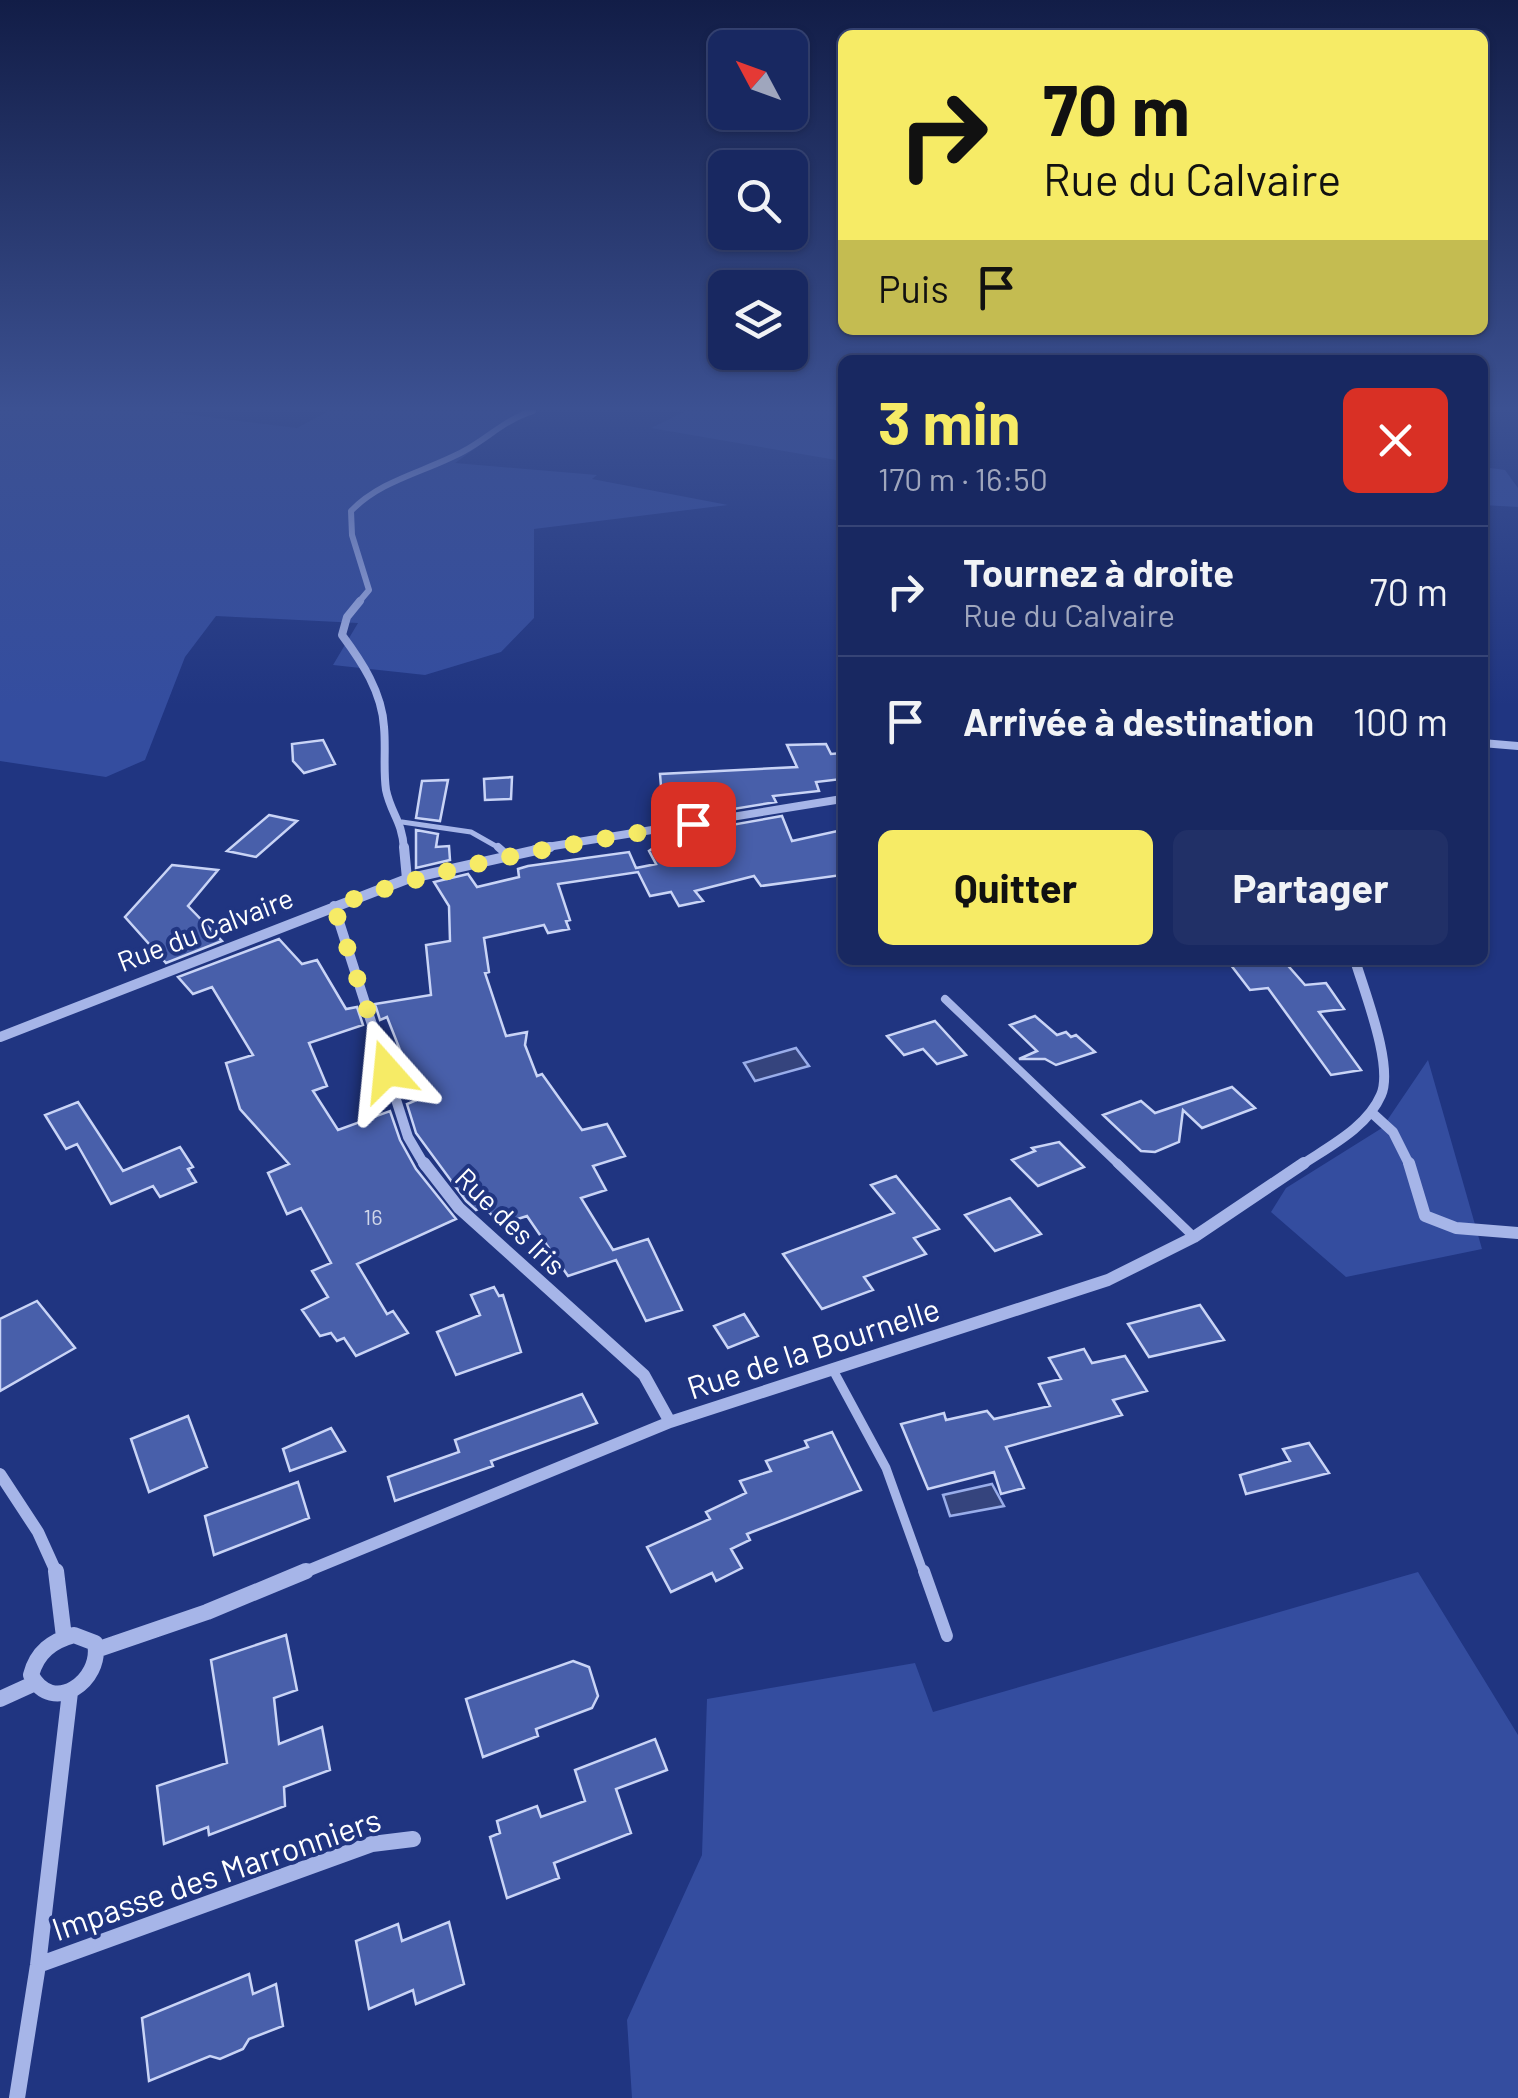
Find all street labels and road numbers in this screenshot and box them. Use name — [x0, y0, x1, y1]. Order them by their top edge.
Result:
street label: Rue du Calvaire — [112, 880, 298, 978]
street label: Rue des Iris — [449, 1160, 573, 1282]
street label: Rue de la Bournelle — [682, 1288, 944, 1406]
street label: Impasse des Marronniers — [47, 1799, 385, 1947]

